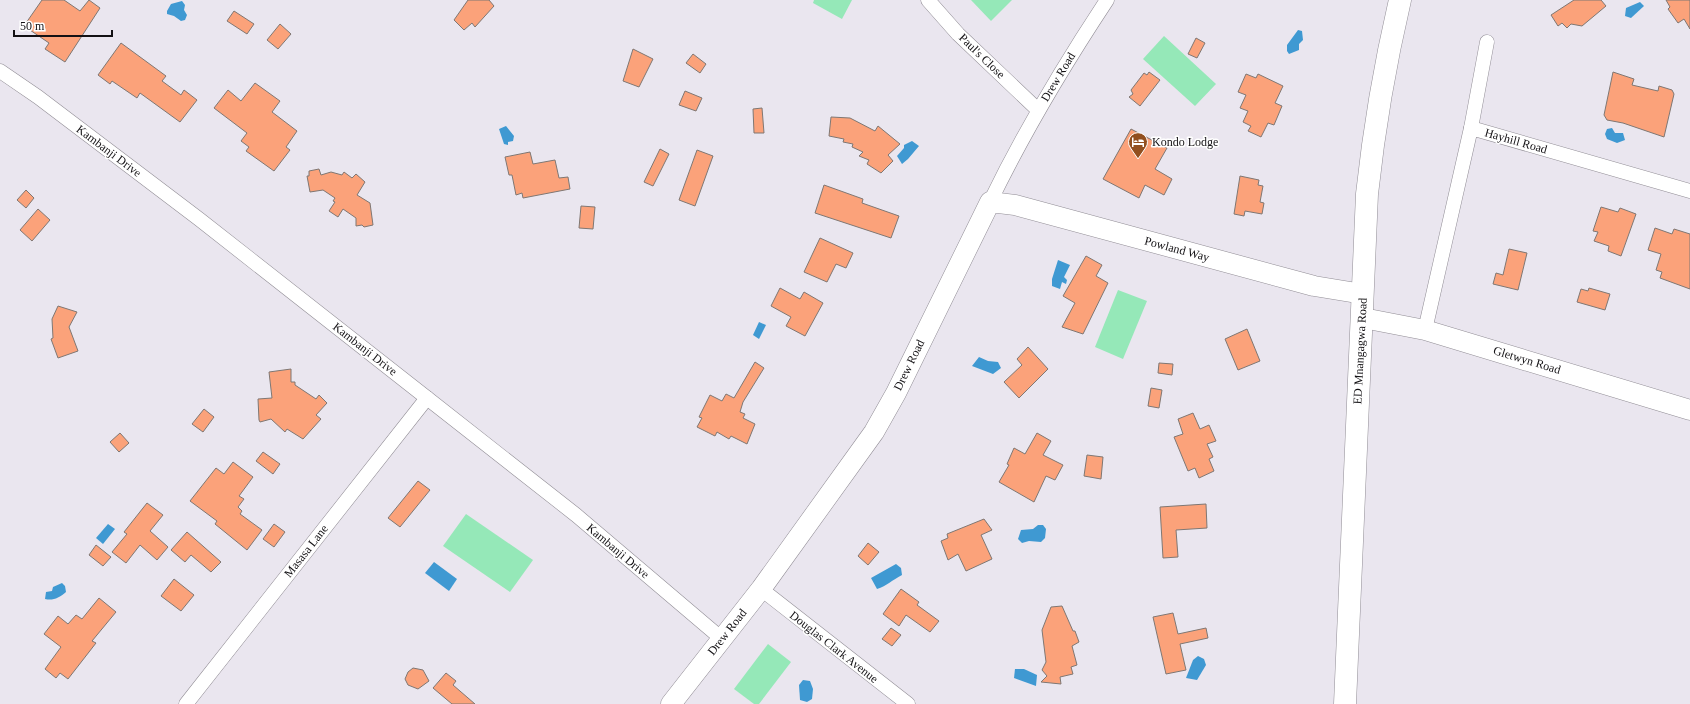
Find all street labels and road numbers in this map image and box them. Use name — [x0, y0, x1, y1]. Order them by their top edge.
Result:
street label: Paul's Close — [956, 31, 1008, 81]
street label: Drew Road — [1038, 50, 1078, 104]
street label: Kambanji Drive — [74, 122, 144, 180]
street label: Hayhill Road — [1483, 125, 1549, 157]
street label: Powland Way — [1143, 234, 1211, 264]
street label: ED Mnangagwa Road — [1350, 297, 1370, 405]
street label: Kambanji Drive — [330, 320, 400, 378]
street label: Drew Road — [891, 337, 927, 393]
street label: Gletwyn Road — [1492, 343, 1562, 377]
street label: Kambanji Drive — [584, 521, 652, 581]
street label: Masasa Lane — [281, 522, 331, 580]
street label: Drew Road — [705, 606, 749, 658]
street label: Douglas Clark Avenue — [787, 608, 881, 686]

